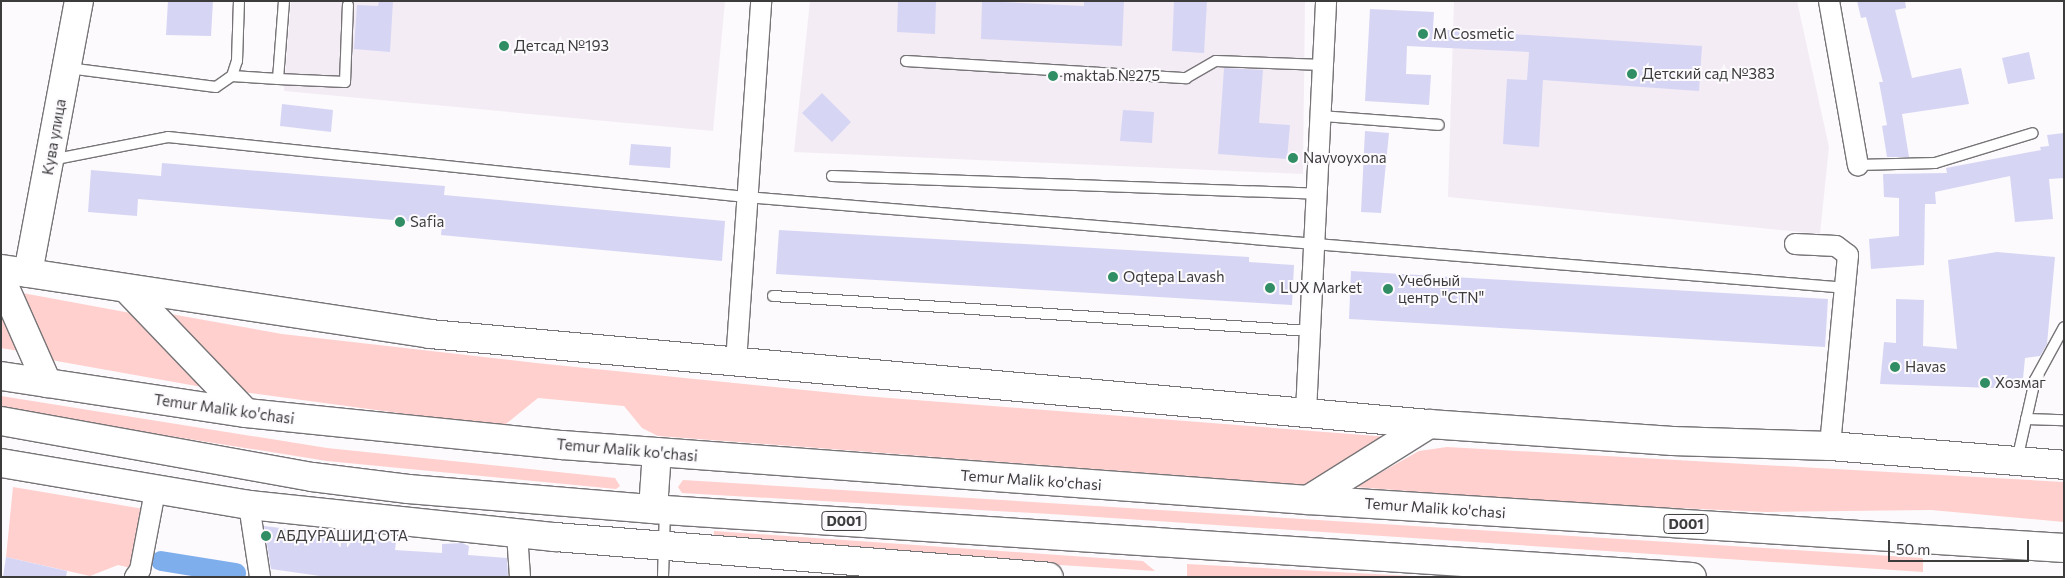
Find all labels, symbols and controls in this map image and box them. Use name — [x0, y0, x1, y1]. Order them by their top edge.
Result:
place label: M Cosmetic — [1433, 25, 1514, 43]
marker: M Cosmetic — [1417, 28, 1429, 40]
place label: Детсад №193 — [514, 37, 609, 55]
marker: Детсад №193 — [498, 40, 510, 52]
place label: Детский сад №383 — [1642, 65, 1775, 83]
place label: maktab №275 — [1063, 67, 1160, 85]
marker: Детский сад №383 — [1626, 68, 1638, 80]
marker: maktab №275 — [1047, 70, 1059, 82]
street label: Кува улица — [38, 98, 70, 176]
place label: Navvoyxona — [1303, 149, 1387, 167]
marker: Navvoyxona — [1287, 152, 1299, 164]
place label: Safia — [410, 213, 444, 231]
marker: Safia — [394, 216, 406, 228]
place label: Oqtepa Lavash — [1123, 268, 1225, 286]
marker: Oqtepa Lavash — [1107, 271, 1119, 283]
place label: Учебный центр "CTN" — [1398, 271, 1484, 306]
place label: LUX Market — [1280, 279, 1362, 297]
marker: LUX Market — [1264, 282, 1276, 294]
marker: Учебный центр "CTN" — [1382, 283, 1394, 295]
place label: Havas — [1905, 358, 1946, 376]
marker: Havas — [1889, 361, 1901, 373]
place label: Хозмаг — [1995, 374, 2046, 392]
marker: Хозмаг — [1979, 377, 1991, 389]
street label: Temur Malik ko'chasi — [153, 390, 295, 428]
street label: Temur Malik ko'chasi — [556, 435, 698, 465]
street label: Temur Malik ko'chasi — [960, 466, 1102, 494]
street label: Temur Malik ko'chasi — [1364, 494, 1506, 522]
road number: D001 — [820, 510, 868, 532]
road number: D001 — [1662, 512, 1710, 536]
place label: АБДУРАШИД ОТА — [276, 527, 408, 545]
marker: АБДУРАШИД ОТА — [260, 530, 272, 542]
scale bar — [1890, 530, 2031, 562]
text: 50 m — [1896, 540, 1930, 558]

